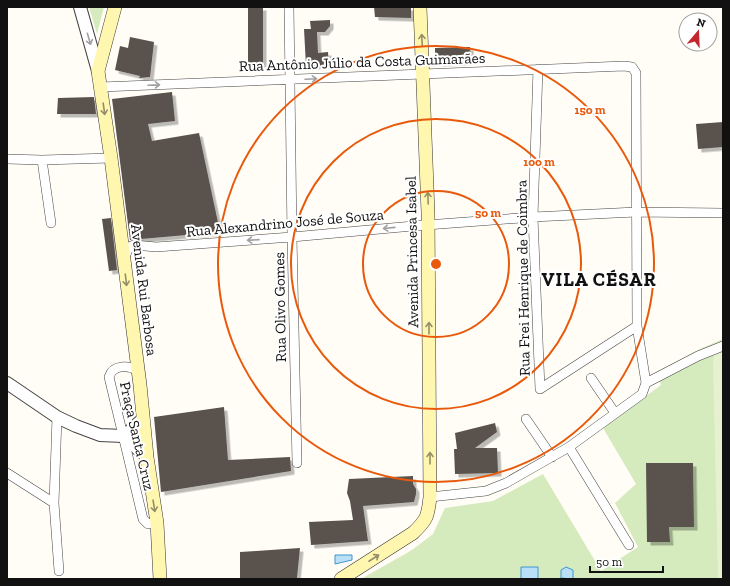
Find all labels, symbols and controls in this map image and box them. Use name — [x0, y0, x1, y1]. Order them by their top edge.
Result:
north arrow — [678, 12, 718, 52]
text: N — [695, 16, 708, 31]
one-way arrow — [86, 32, 93, 45]
one-way arrow — [418, 34, 425, 47]
street label: Rua Antônio Júlio da Costa Guimarães — [238, 49, 486, 75]
one-way arrow — [304, 75, 317, 83]
one-way arrow — [147, 81, 160, 88]
one-way arrow — [100, 103, 108, 116]
text: 150 m — [575, 103, 606, 117]
text: 100 m — [523, 155, 555, 169]
street label: Avenida Princesa Isabel — [402, 176, 422, 328]
street label: Rua Frei Henrique de Coimbra — [512, 180, 534, 376]
one-way arrow — [424, 192, 431, 205]
street label: Rua Alexandrino José de Souza — [185, 205, 385, 241]
text: 50 m — [475, 206, 501, 220]
street label: Avenida Rui Barbosa — [127, 223, 161, 357]
one-way arrow — [383, 224, 396, 232]
one-way arrow — [247, 237, 260, 244]
street label: Rua Olivo Gomes — [270, 252, 290, 362]
centre of rings — [429, 257, 443, 271]
district label: VILA CÉSAR — [541, 268, 657, 291]
one-way arrow — [123, 273, 130, 286]
one-way arrow — [425, 322, 433, 335]
street label: Praça Santa Cruz — [116, 380, 158, 492]
one-way arrow — [426, 452, 434, 465]
one-way arrow — [150, 499, 158, 512]
scale bar — [590, 548, 663, 574]
one-way arrow — [368, 554, 379, 562]
text: 50 m — [596, 555, 623, 569]

